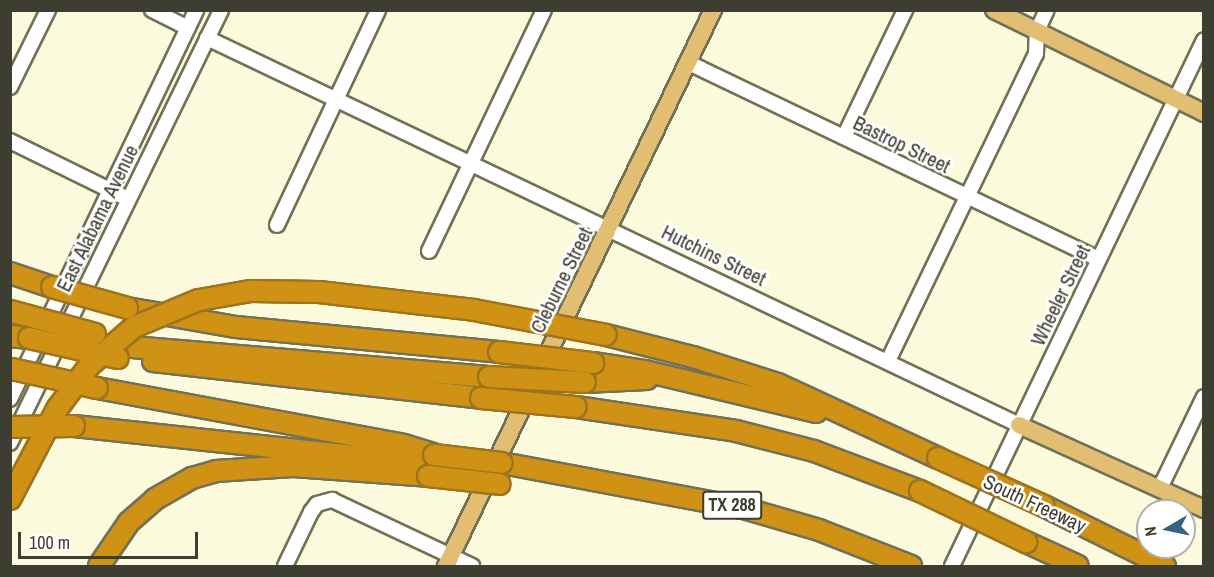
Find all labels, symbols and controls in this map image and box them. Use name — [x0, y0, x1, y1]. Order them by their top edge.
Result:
street label: Bastrop Street — [850, 110, 954, 178]
street label: East Alabama Avenue — [51, 140, 143, 296]
street label: Hutchins Street — [658, 219, 770, 291]
street label: Cleburne Street — [525, 223, 597, 337]
street label: Wheeler Street — [1025, 241, 1095, 349]
street label: South Freeway — [980, 469, 1090, 537]
road number: TX 288 — [702, 490, 762, 520]
north arrow — [1136, 499, 1196, 559]
scale bar — [21, 520, 201, 558]
text: N — [1139, 525, 1162, 538]
text: 100 m — [29, 530, 70, 555]

